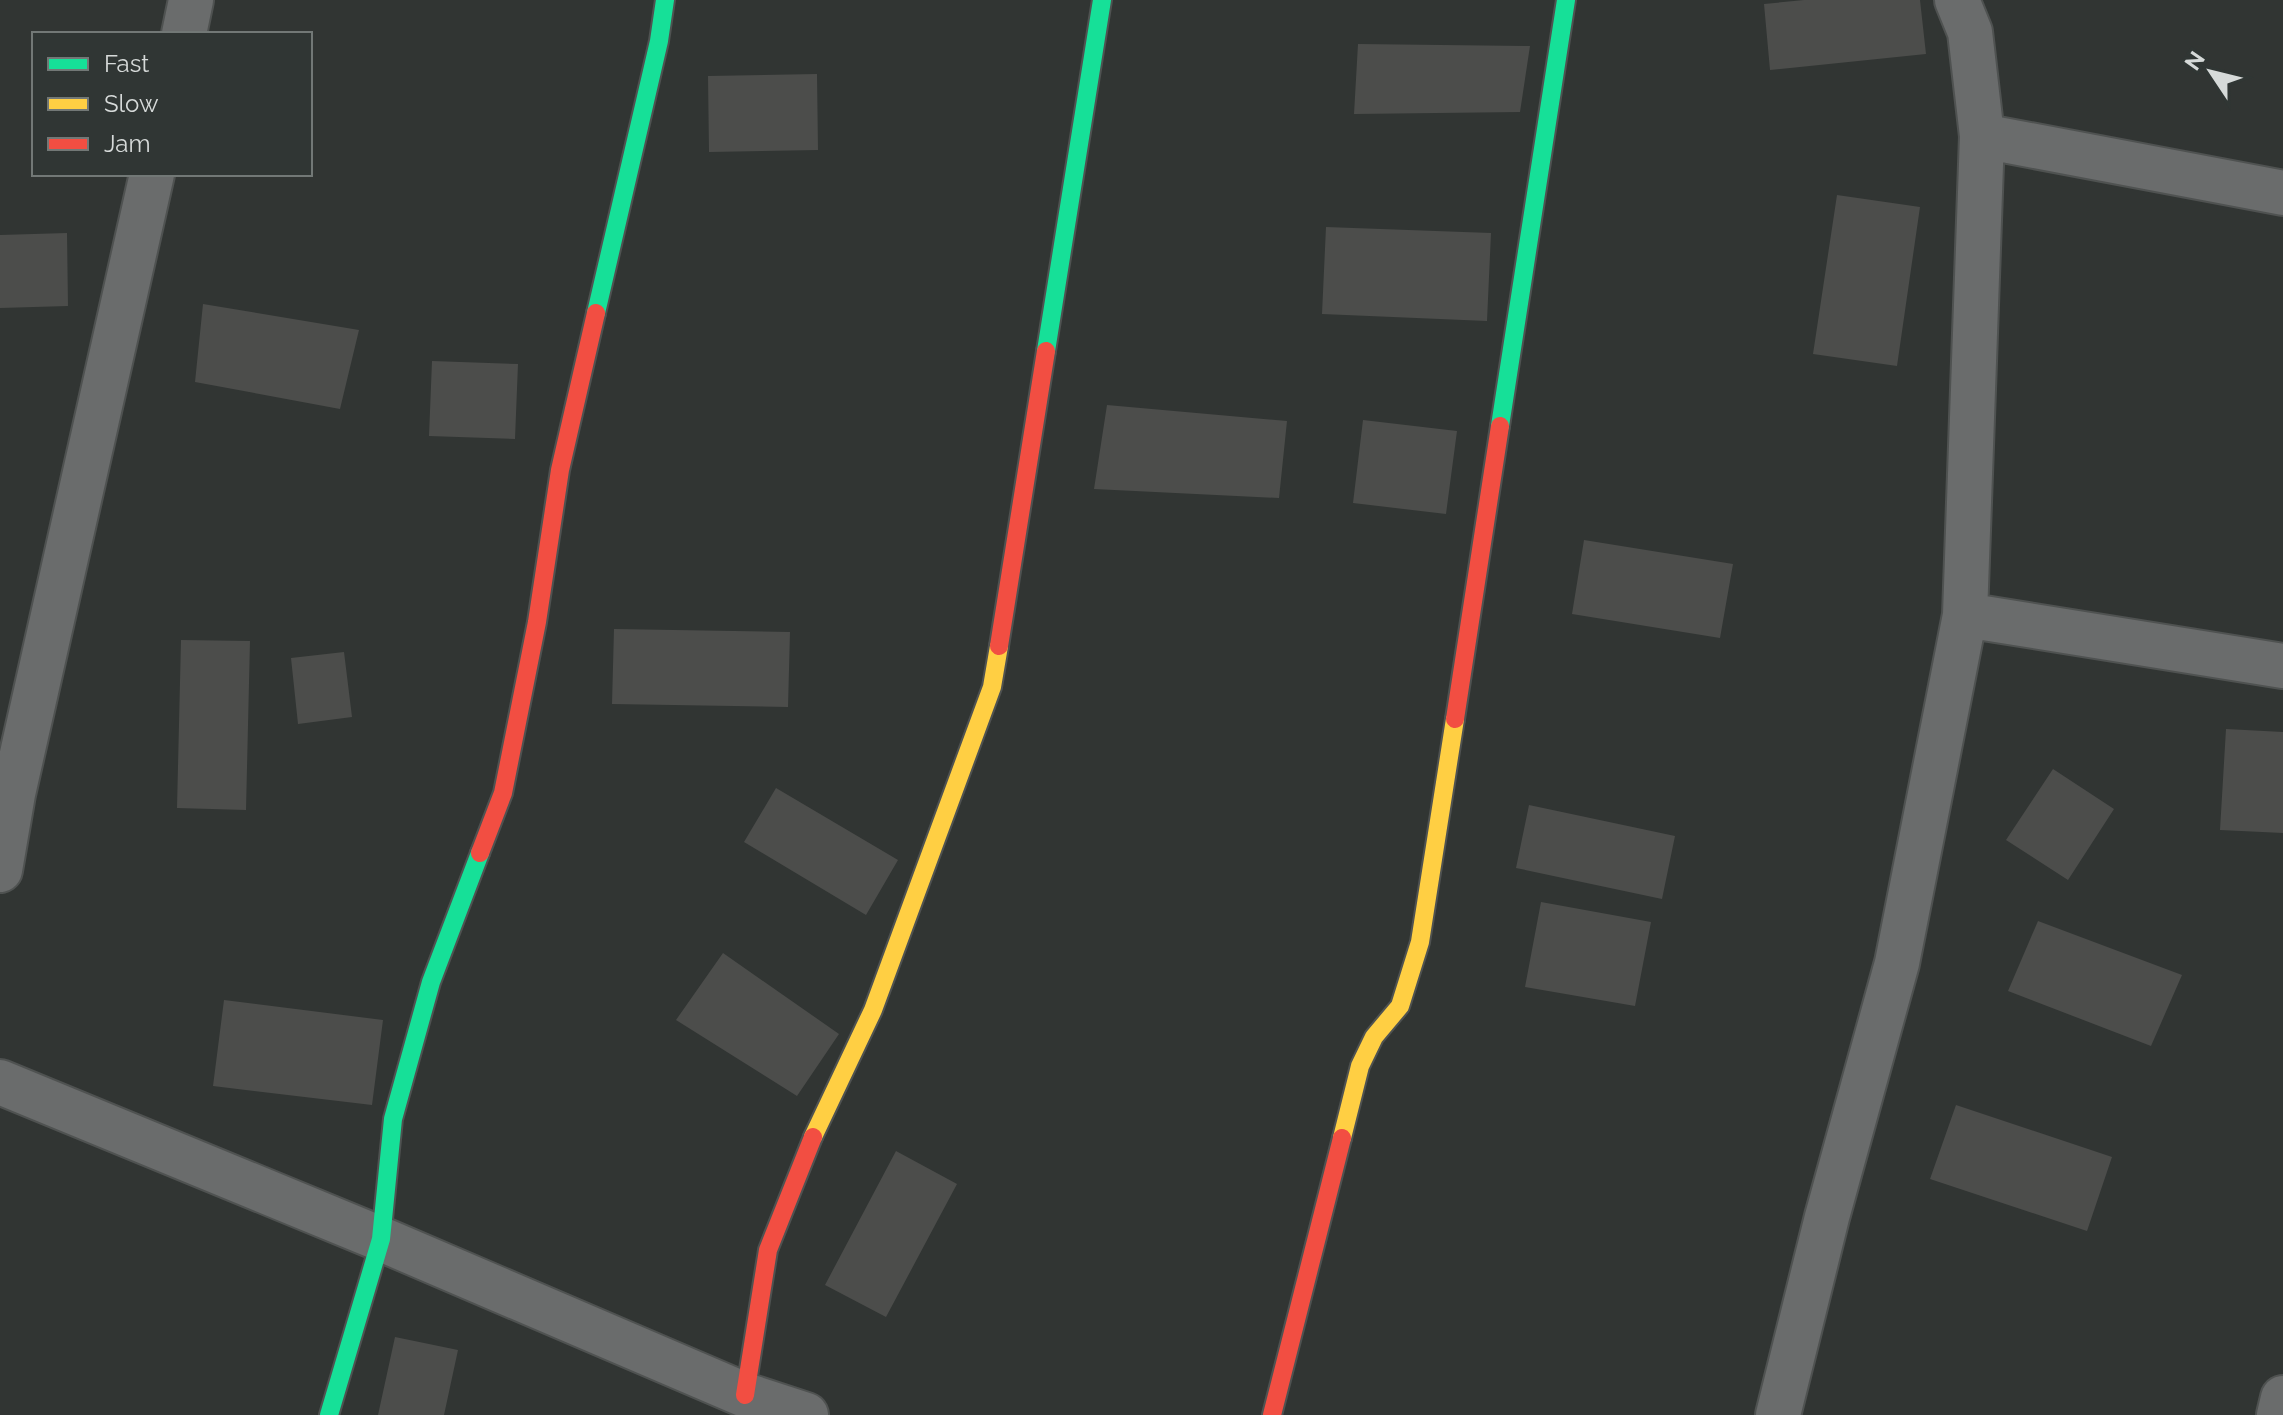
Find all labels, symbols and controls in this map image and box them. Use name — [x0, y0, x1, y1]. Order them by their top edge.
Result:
legend — [32, 32, 312, 176]
north arrow — [2171, 32, 2251, 112]
text: N — [2179, 46, 2210, 75]
text: Fast — [104, 49, 149, 78]
text: Slow — [104, 89, 159, 118]
text: Jam — [104, 129, 150, 158]

